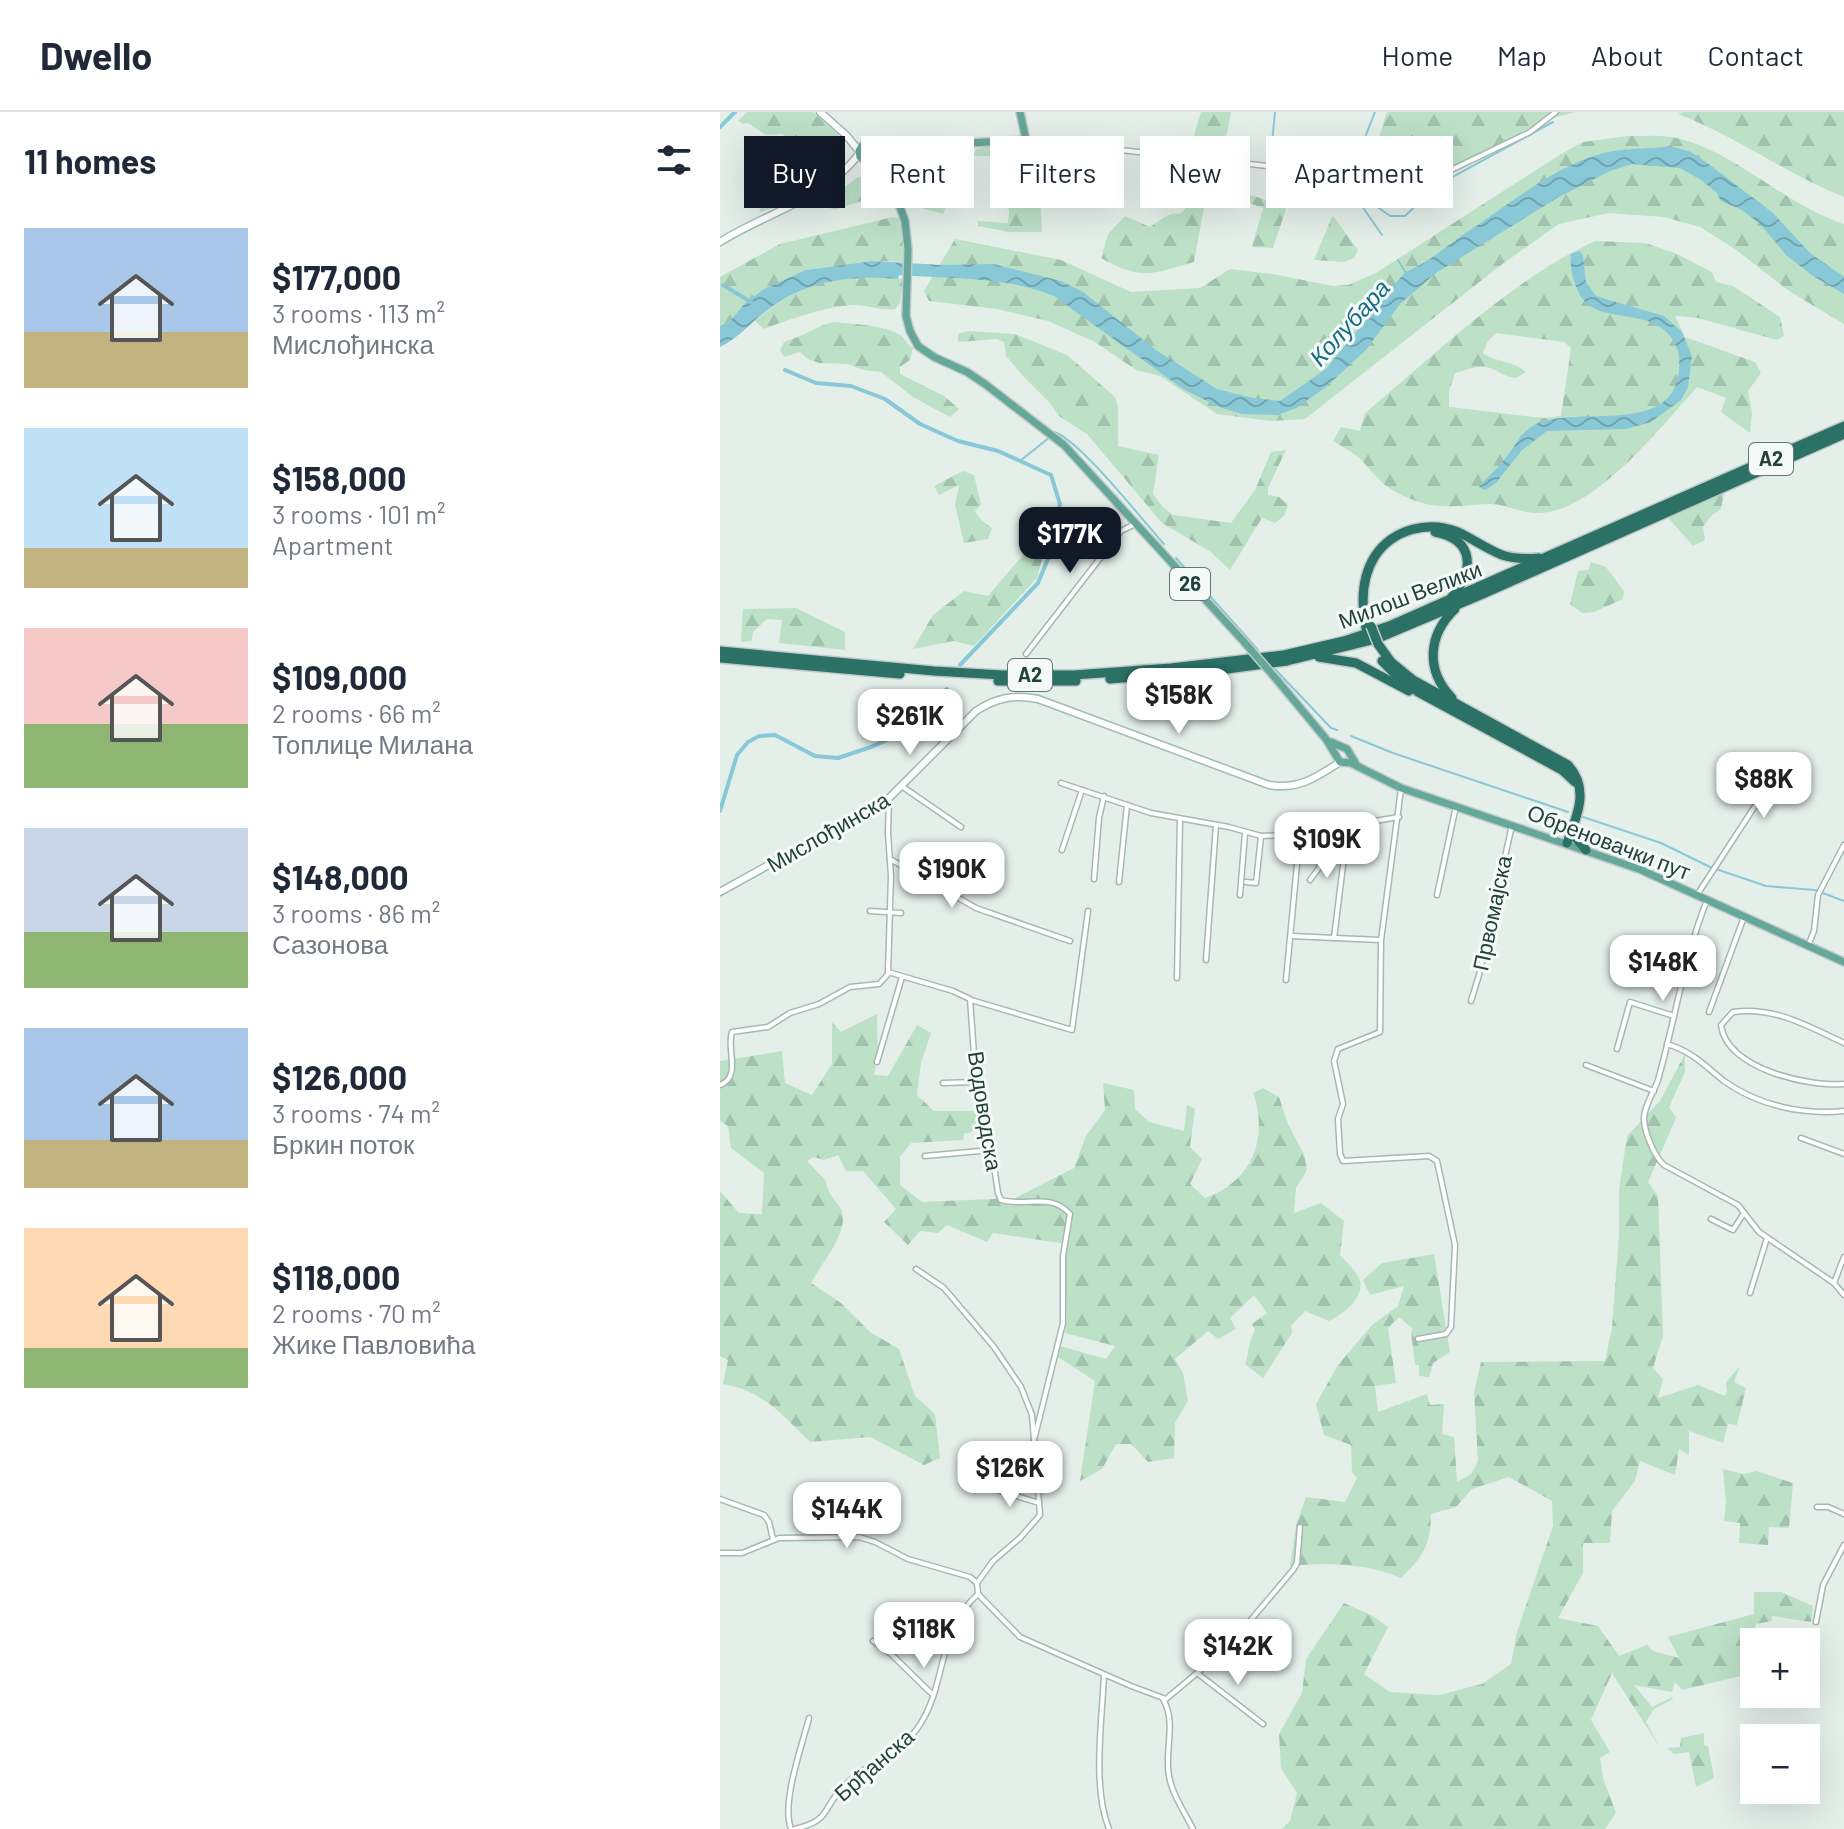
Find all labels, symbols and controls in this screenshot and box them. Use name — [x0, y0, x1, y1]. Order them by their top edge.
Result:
text: Dwello — [40, 32, 152, 78]
text: Home — [1382, 38, 1453, 72]
text: Map — [1497, 38, 1547, 72]
text: About — [1591, 38, 1663, 72]
text: Contact — [1707, 38, 1804, 72]
chip: Buy — [744, 136, 845, 208]
chip: Rent — [861, 136, 974, 208]
chip: Filters — [990, 136, 1124, 208]
chip: New — [1140, 136, 1250, 208]
chip: Apartment — [1266, 136, 1453, 208]
icon: filters — [652, 138, 696, 182]
text: 11 homes — [24, 140, 156, 181]
text: $177,000 — [272, 256, 401, 297]
icon: home — [88, 260, 184, 356]
water label: Колубара — [1303, 273, 1395, 371]
text: 3 rooms · 113 m² — [272, 297, 445, 328]
text: Мислођинска — [272, 328, 434, 359]
road number: A2 — [1749, 443, 1793, 475]
text: $158,000 — [272, 457, 406, 498]
icon: home — [88, 460, 184, 556]
text: 3 rooms · 101 m² — [272, 498, 445, 529]
pin: $177K — [1014, 507, 1126, 575]
text: $177K — [1037, 517, 1103, 548]
text: Apartment — [272, 529, 393, 560]
street label: Милош Велики — [1334, 555, 1485, 633]
road number: 26 — [1170, 568, 1210, 600]
text: $109,000 — [272, 656, 407, 697]
road number: A2 — [1008, 659, 1052, 691]
icon: home — [88, 660, 184, 756]
pin: $158K — [1123, 668, 1235, 736]
text: $158K — [1145, 678, 1213, 709]
pin: $261K — [854, 689, 966, 757]
text: 2 rooms · 66 m² — [272, 697, 441, 728]
text: $261K — [876, 699, 944, 730]
text: Топлице Милана — [272, 728, 473, 759]
pin: $88K — [1717, 752, 1811, 820]
text: $88K — [1734, 762, 1794, 793]
street label: Мислођинска — [762, 785, 894, 877]
street label: Обреновачки пут — [1524, 798, 1695, 885]
pin: $109K — [1271, 812, 1383, 880]
text: $109K — [1293, 822, 1361, 853]
pin: $190K — [896, 842, 1008, 910]
text: $190K — [918, 852, 986, 883]
street label: Првомајска — [1466, 852, 1517, 973]
text: $148,000 — [272, 856, 409, 897]
icon: home — [88, 860, 184, 956]
text: 3 rooms · 86 m² — [272, 897, 440, 928]
text: Сазонова — [272, 928, 388, 959]
pin: $148K — [1607, 935, 1719, 1003]
text: $148K — [1628, 945, 1698, 976]
street label: Водоводска — [963, 1049, 1008, 1173]
text: $126,000 — [272, 1056, 407, 1097]
icon: home — [88, 1060, 184, 1156]
text: 3 rooms · 74 m² — [272, 1097, 440, 1128]
text: Бркин поток — [272, 1128, 414, 1159]
text: $118,000 — [272, 1256, 400, 1297]
icon: home — [88, 1260, 184, 1356]
text: 2 rooms · 70 m² — [272, 1297, 441, 1328]
text: Жике Павловића — [272, 1328, 475, 1359]
pin: $126K — [954, 1441, 1066, 1509]
text: $126K — [976, 1451, 1044, 1482]
pin: $144K — [791, 1482, 903, 1550]
text: $144K — [811, 1492, 883, 1523]
pin: $118K — [868, 1602, 980, 1670]
text: $118K — [892, 1612, 956, 1643]
pin: $142K — [1182, 1619, 1294, 1687]
map controls — [1740, 1628, 1820, 1804]
button: + — [1740, 1628, 1820, 1708]
text: $142K — [1203, 1629, 1273, 1660]
street label: Брђанска — [828, 1722, 920, 1807]
button: − — [1740, 1724, 1820, 1804]

